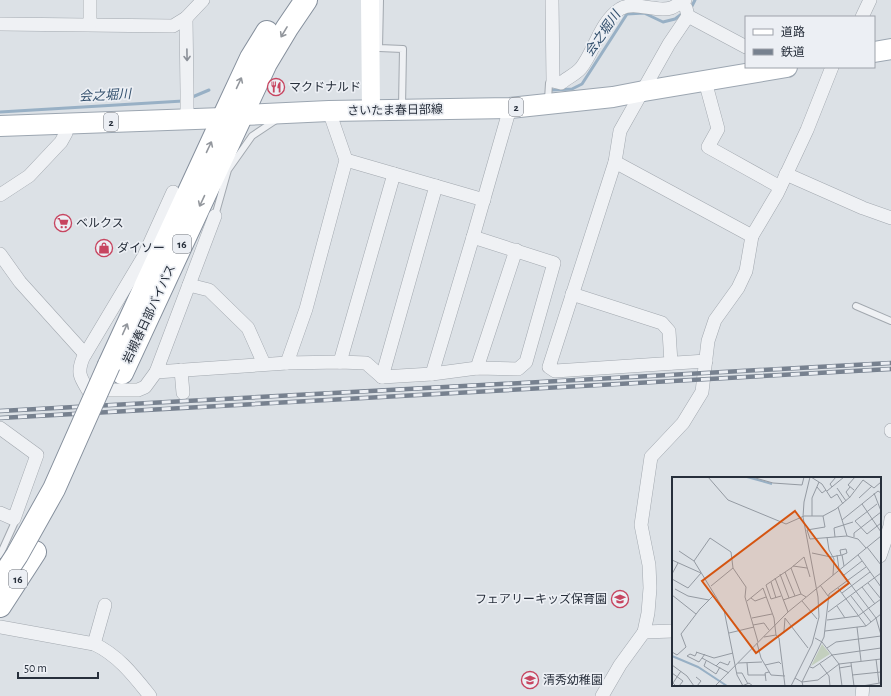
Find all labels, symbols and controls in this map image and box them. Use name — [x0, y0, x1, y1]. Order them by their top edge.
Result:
water label: 会之堀川 — [582, 7, 624, 59]
legend — [745, 16, 875, 68]
text: 道路 — [781, 25, 805, 38]
one-way arrow — [280, 26, 288, 38]
text: 鉄道 — [781, 45, 805, 58]
one-way arrow — [183, 48, 191, 61]
one-way arrow — [236, 77, 243, 89]
restaurant icon: マクドナルド — [266, 77, 286, 97]
place label: マクドナルド — [289, 81, 361, 93]
water label: 会之堀川 — [79, 87, 133, 104]
road number: 2 — [509, 98, 523, 116]
street label: さいたま春日部線 — [347, 102, 443, 117]
road number: 2 — [104, 113, 118, 131]
one-way arrow — [206, 141, 213, 153]
one-way arrow — [198, 194, 205, 206]
supermarket icon: ベルクス — [53, 213, 73, 233]
place label: ベルクス — [76, 217, 124, 229]
road number: 16 — [173, 235, 191, 253]
shop icon: ダイソー — [94, 238, 114, 258]
place label: ダイソー — [117, 241, 165, 254]
street label: 岩槻春日部バイパス — [120, 262, 177, 365]
one-way arrow — [122, 324, 129, 336]
inset map — [672, 477, 881, 686]
road number: 16 — [9, 570, 27, 588]
school or university icon: フェアリーキッズ保育園 — [610, 589, 630, 609]
place label: フェアリーキッズ保育園 — [475, 592, 607, 605]
scale bar — [18, 654, 98, 680]
text: 50 m — [24, 662, 47, 674]
school or university icon: 清秀幼稚園 — [520, 670, 540, 690]
place label: 清秀幼稚園 — [543, 673, 603, 686]

